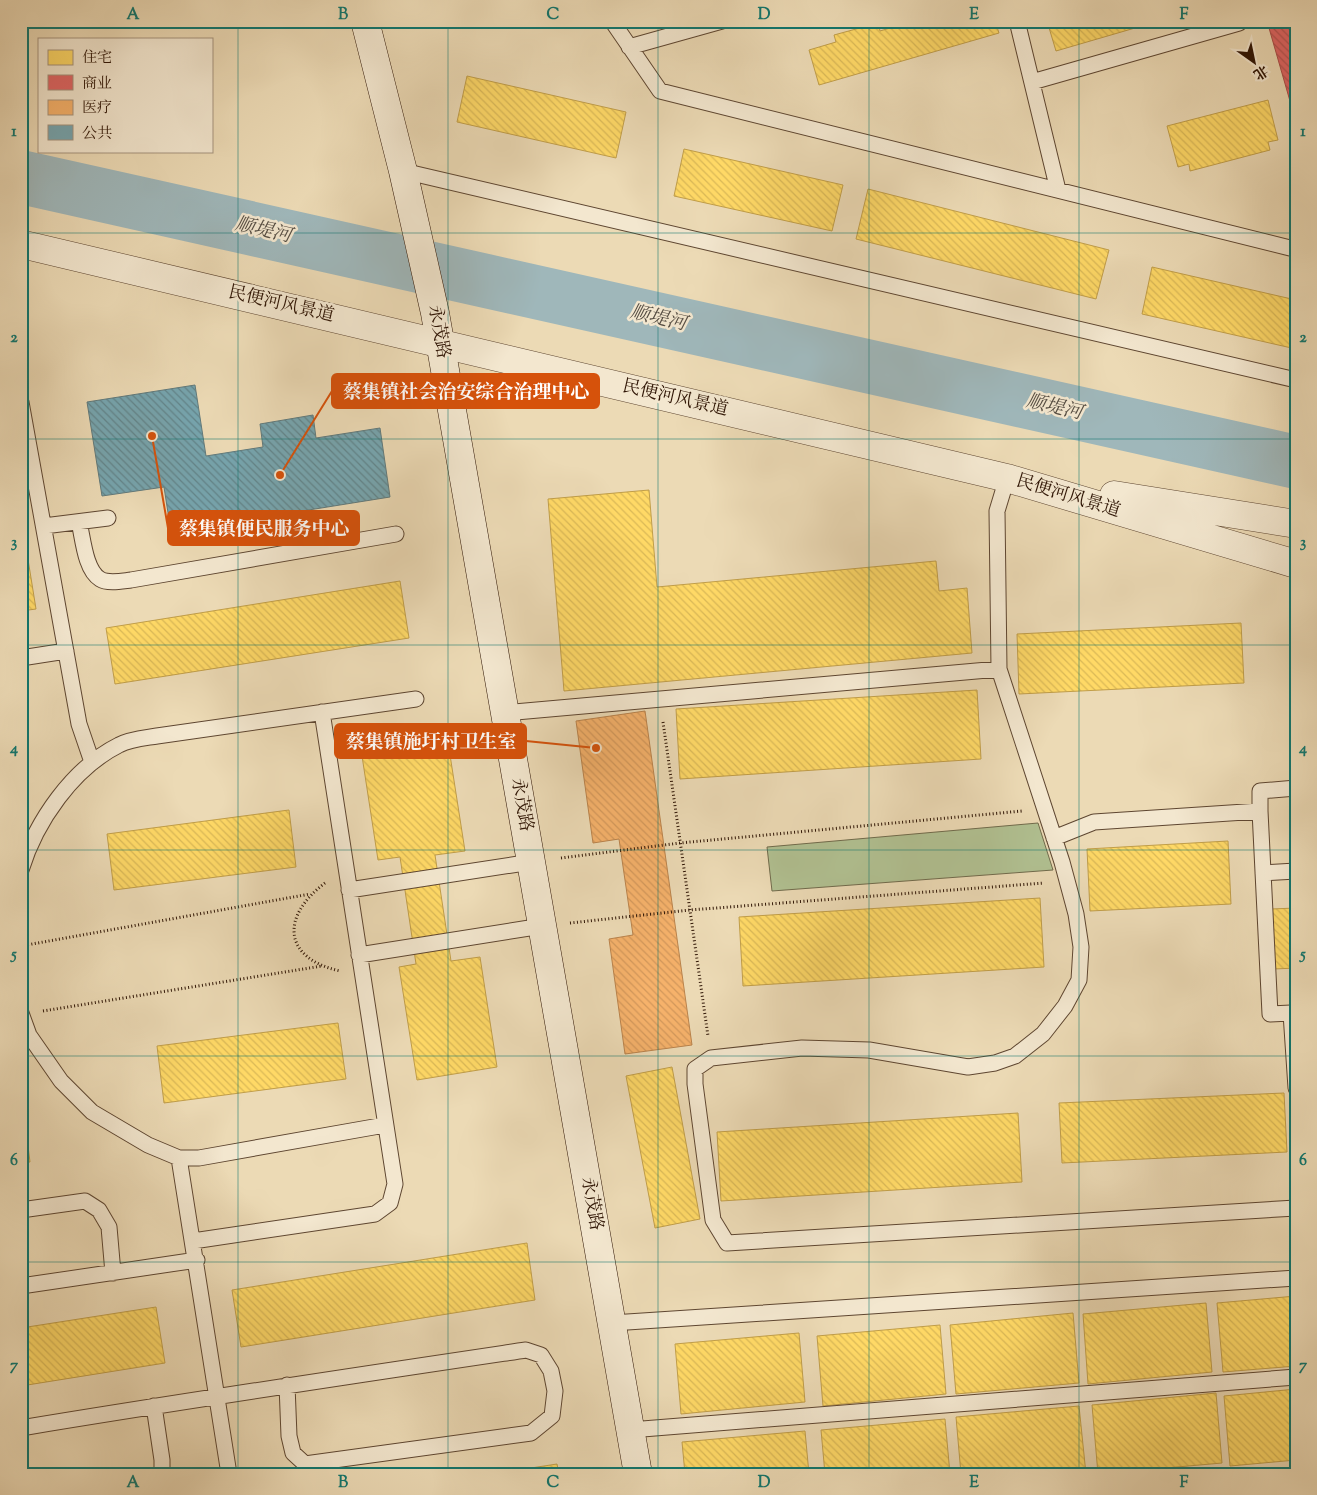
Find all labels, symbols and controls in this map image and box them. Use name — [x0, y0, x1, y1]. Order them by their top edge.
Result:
text: A — [127, 4, 140, 27]
text: B — [338, 4, 348, 27]
text: C — [547, 4, 560, 27]
text: D — [758, 4, 771, 27]
text: E — [969, 4, 979, 27]
text: F — [1180, 4, 1189, 27]
legend — [38, 38, 212, 152]
north arrow — [1230, 38, 1280, 88]
text: 住宅 — [82, 48, 112, 69]
text: 北 — [1249, 59, 1271, 83]
text: 商业 — [82, 74, 112, 95]
text: 医疗 — [82, 98, 112, 119]
text: 1 — [11, 121, 17, 144]
text: 1 — [1300, 121, 1306, 144]
text: 公共 — [82, 124, 112, 145]
water label: 顺堤河 — [232, 211, 297, 251]
street label: 民便河风景道 — [225, 280, 337, 330]
water label: 顺堤河 — [627, 299, 692, 339]
street label: 永茂路 — [421, 303, 455, 361]
text: 2 — [10, 327, 18, 350]
text: 2 — [1299, 327, 1307, 350]
callout: 蔡集镇社会治安综合治理中心 — [332, 374, 599, 408]
street label: 民便河风景道 — [619, 374, 731, 424]
text: 蔡集镇社会治安综合治理中心 — [342, 380, 590, 407]
water label: 顺堤河 — [1023, 388, 1088, 428]
street label: 民便河风景道 — [1013, 469, 1123, 525]
callout: 蔡集镇便民服务中心 — [168, 511, 359, 545]
text: 蔡集镇便民服务中心 — [178, 517, 350, 544]
text: 3 — [11, 532, 18, 555]
text: 3 — [1300, 532, 1307, 555]
callout: 蔡集镇施圩村卫生室 — [335, 724, 526, 758]
text: 蔡集镇施圩村卫生室 — [345, 730, 517, 757]
text: 4 — [9, 738, 18, 761]
text: 4 — [1298, 738, 1307, 761]
street label: 永茂路 — [504, 776, 538, 834]
text: 5 — [9, 944, 17, 967]
text: 5 — [1298, 944, 1306, 967]
text: 6 — [10, 1150, 18, 1173]
text: 6 — [1299, 1150, 1307, 1173]
street label: 永茂路 — [574, 1175, 608, 1233]
text: 7 — [10, 1355, 19, 1378]
text: 7 — [1299, 1355, 1308, 1378]
text: A — [127, 1472, 140, 1495]
text: B — [338, 1472, 348, 1495]
text: C — [547, 1472, 560, 1495]
text: D — [758, 1472, 771, 1495]
text: E — [969, 1472, 979, 1495]
text: F — [1180, 1472, 1189, 1495]

